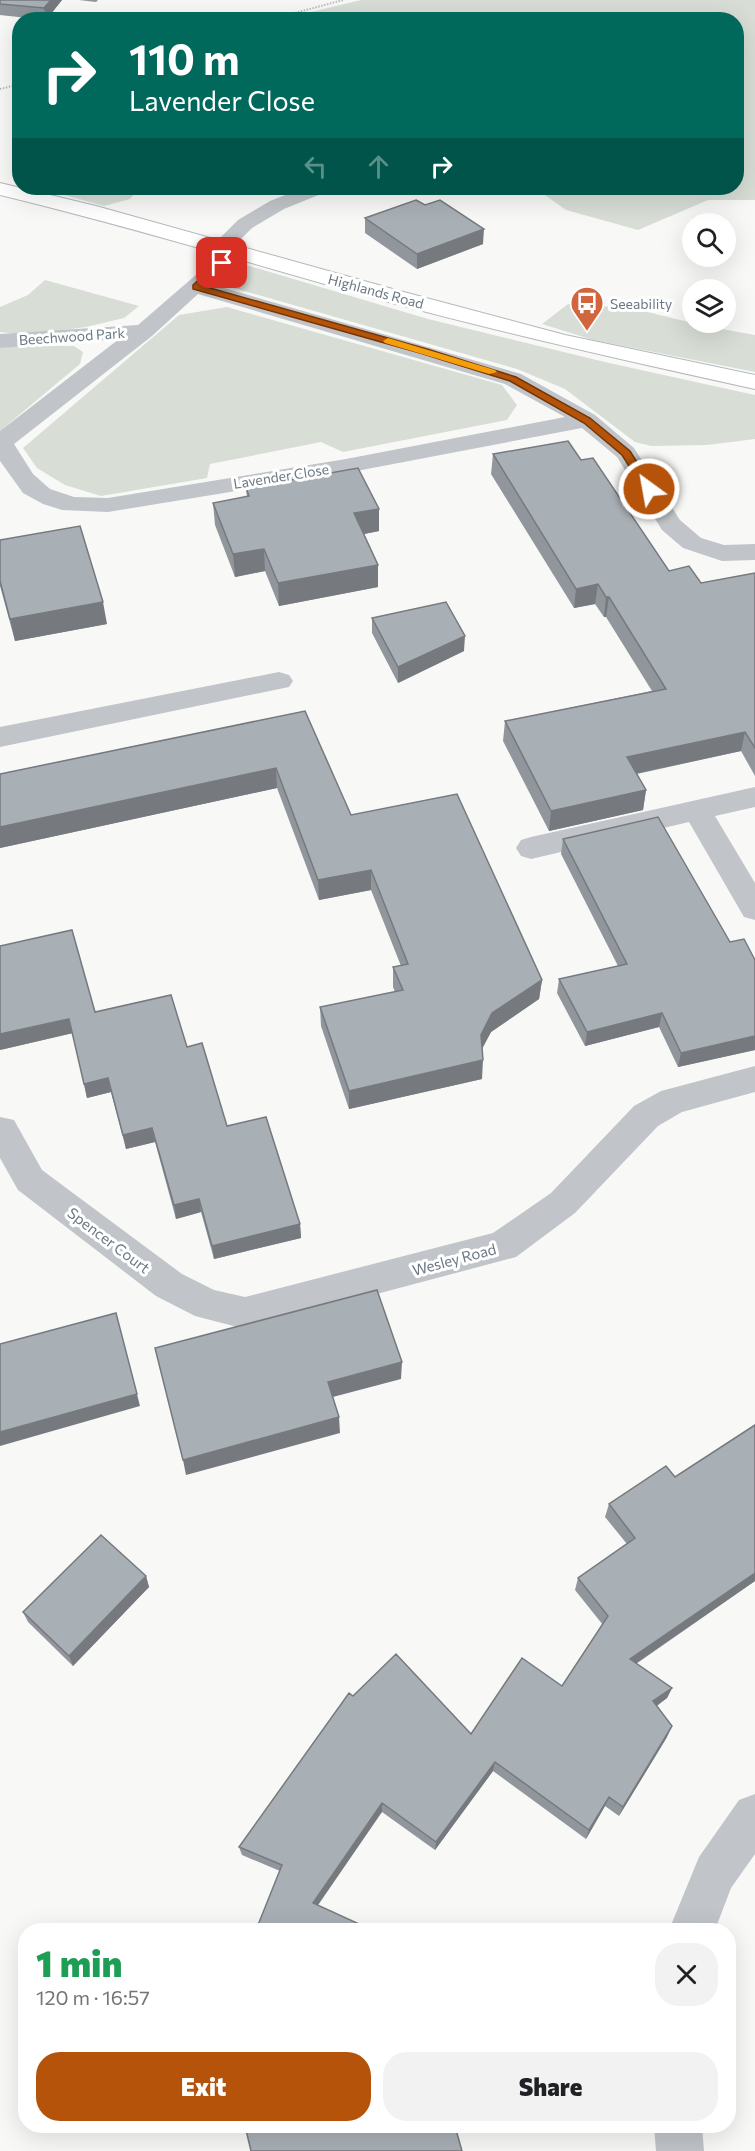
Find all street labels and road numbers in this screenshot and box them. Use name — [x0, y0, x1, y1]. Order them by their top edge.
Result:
street label: Highlands Road — [326, 270, 426, 312]
street label: Beechwood Park — [18, 324, 126, 348]
street label: Lavender Close — [232, 460, 330, 492]
street label: Spencer Court — [64, 1203, 154, 1277]
street label: Wesley Road — [410, 1239, 498, 1279]

